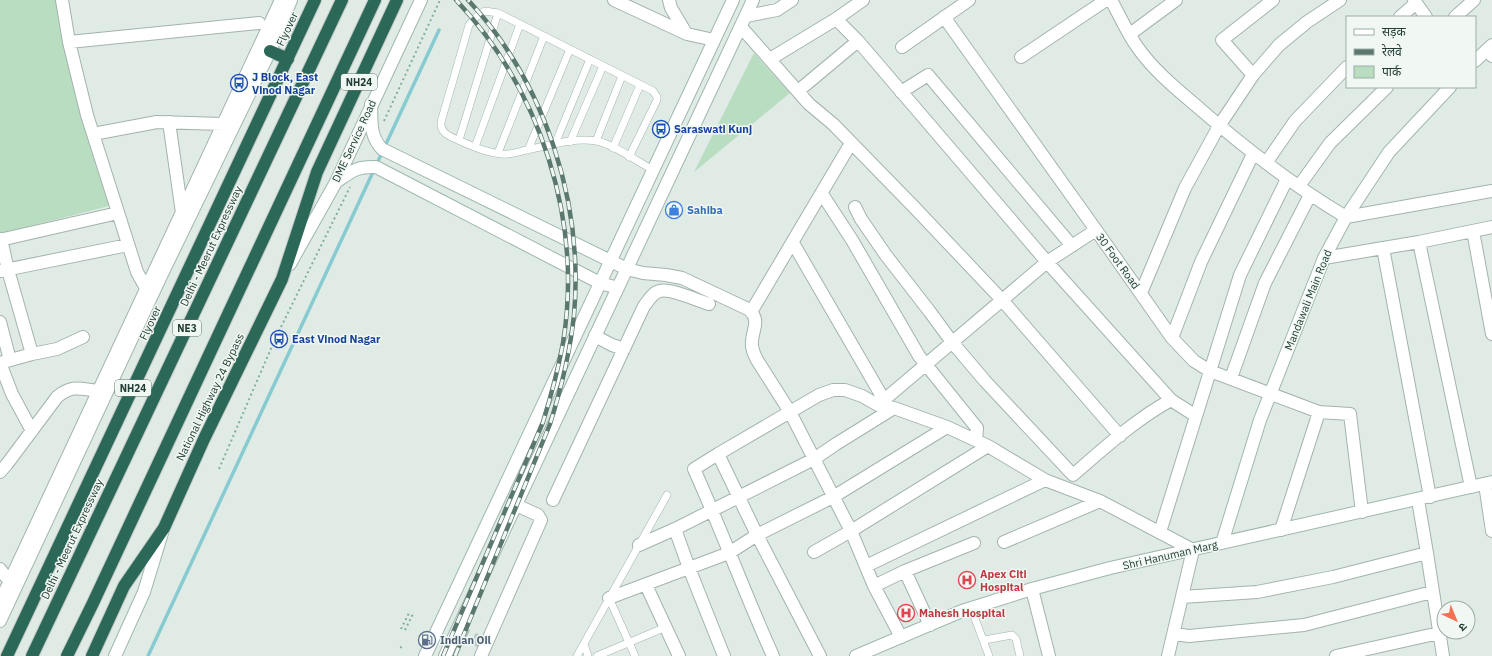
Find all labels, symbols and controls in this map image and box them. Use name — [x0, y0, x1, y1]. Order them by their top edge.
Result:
street label: Flyover — [273, 10, 301, 48]
legend — [1346, 16, 1476, 88]
text: सड़क — [1382, 24, 1407, 39]
text: रेलवे — [1382, 44, 1402, 59]
text: पार्क — [1382, 64, 1402, 79]
place label: J Block, East Vinod Nagar — [252, 70, 318, 97]
bus stop icon: J Block, East Vinod Nagar — [229, 73, 249, 93]
road number: NH24 — [341, 74, 377, 90]
street label: DME Service Road — [329, 98, 379, 184]
bus stop icon: Saraswati Kunj — [651, 119, 671, 139]
place label: Saraswati Kunj — [674, 122, 752, 136]
street label: Delhi - Meerut Expressway — [177, 183, 245, 308]
shop icon: Sahiba — [664, 200, 684, 220]
place label: Sahiba — [687, 203, 723, 217]
street label: 30 Foot Road — [1093, 230, 1143, 292]
street label: Mandawali Main Road — [1281, 248, 1335, 352]
street label: Flyover — [136, 304, 164, 342]
road number: NE3 — [173, 320, 201, 336]
bus stop icon: East Vinod Nagar — [269, 329, 289, 349]
street label: National Highway 24 Bypass — [173, 331, 247, 463]
place label: East Vinod Nagar — [292, 332, 381, 346]
road number: NH24 — [115, 380, 151, 396]
street label: Delhi - Meerut Expressway — [38, 476, 106, 601]
street label: Shri Hanuman Marg — [1121, 537, 1219, 573]
place label: Apex Citi Hospital — [980, 567, 1027, 594]
hospital icon: Apex Citi Hospital — [957, 570, 977, 590]
north arrow — [1436, 600, 1476, 640]
hospital icon: Mahesh Hospital — [896, 603, 916, 623]
place label: Mahesh Hospital — [919, 606, 1006, 620]
text: उ — [1455, 620, 1470, 635]
fuel station icon: Indian Oil — [417, 630, 437, 650]
place label: Indian Oil — [440, 633, 492, 647]

